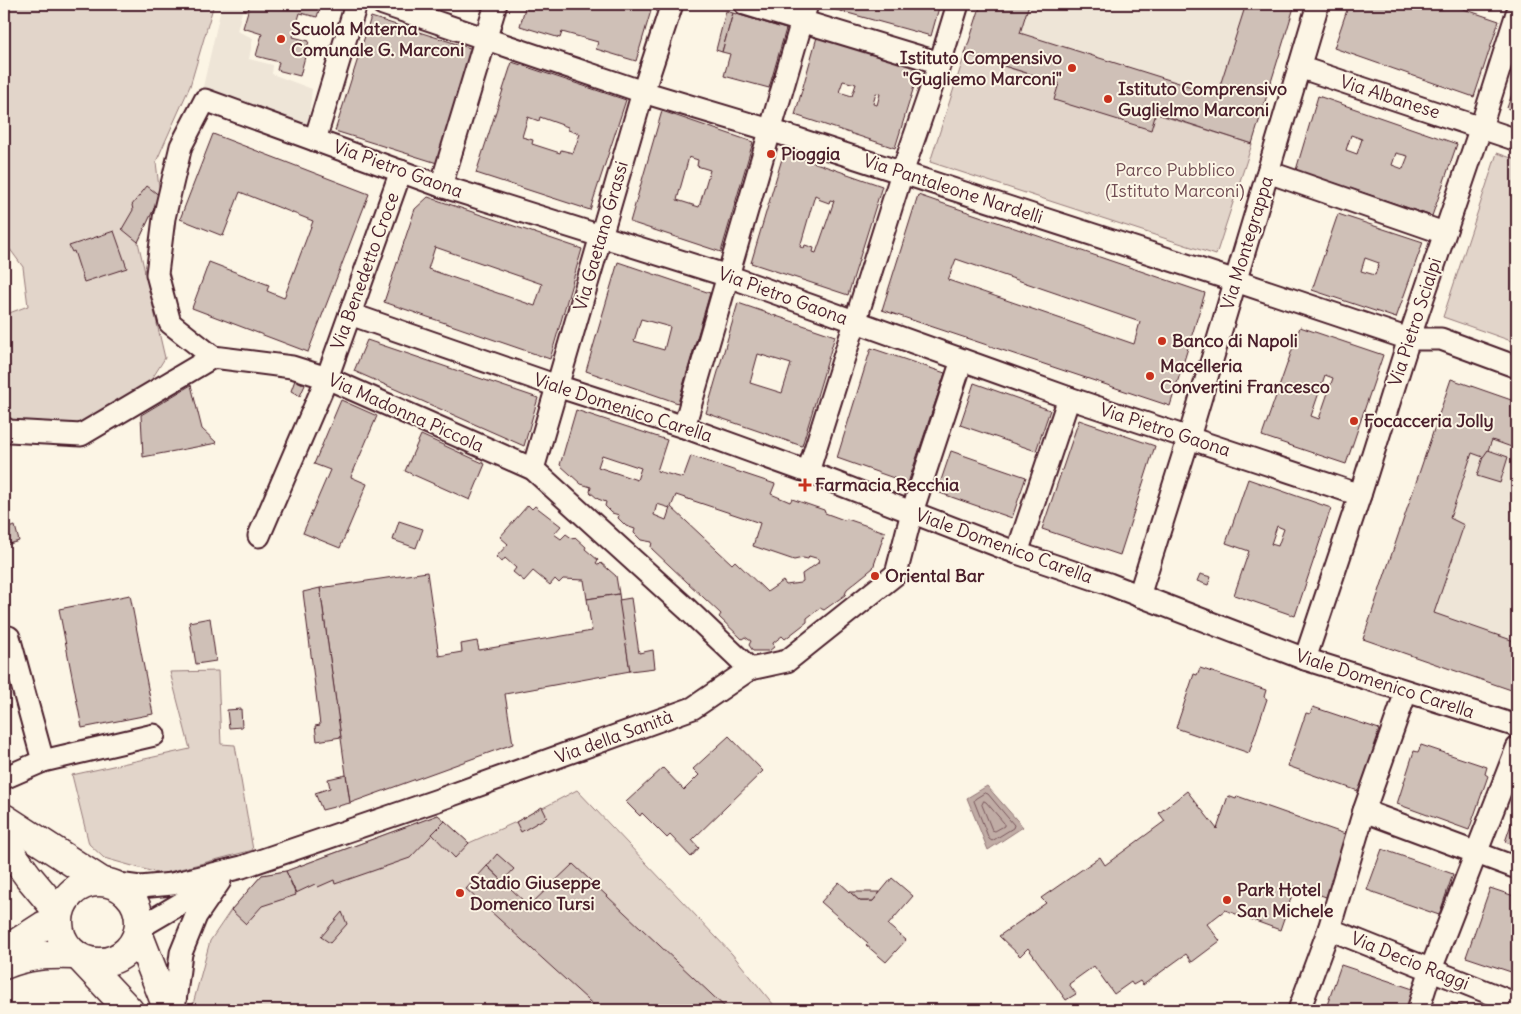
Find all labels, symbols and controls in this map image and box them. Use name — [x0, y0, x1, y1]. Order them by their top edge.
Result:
place label: Scuola Materna Comunale G. Marconi — [291, 17, 464, 61]
marker: Scuola Materna Comunale G. Marconi — [275, 33, 287, 45]
place label: Istituto Compensivo "Gugliemo Marconi" — [900, 46, 1062, 90]
marker: Istituto Compensivo "Gugliemo Marconi" — [1066, 62, 1078, 74]
street label: Via Albanese — [1337, 70, 1443, 123]
place label: Istituto Comprensivo Guglielmo Marconi — [1118, 77, 1287, 121]
marker: Istituto Comprensivo Guglielmo Marconi — [1102, 93, 1114, 105]
street label: Via Pietro Gaona — [330, 134, 466, 203]
place label: Pioggia — [781, 142, 840, 165]
marker: Pioggia — [765, 148, 777, 160]
street label: Via Pantaleone Nardelli — [860, 149, 1046, 228]
street label: Via Gaetano Grassi — [568, 158, 633, 313]
park label: Parco Pubblico (Istituto Marconi) — [1105, 158, 1245, 202]
street label: Via Montegrappa — [1215, 173, 1278, 312]
street label: Via Benedetto Croce — [325, 189, 404, 353]
street label: Via Pietro Scialpi — [1383, 255, 1446, 389]
street label: Via Pietro Gaona — [715, 261, 851, 330]
place label: Banco di Napoli — [1172, 329, 1298, 352]
marker: Banco di Napoli — [1156, 335, 1168, 347]
place label: Macelleria Convertini Francesco — [1160, 354, 1330, 398]
street label: Via Madonna Piccola — [325, 368, 488, 457]
street label: Viale Domenico Carella — [531, 368, 715, 447]
marker: Macelleria Convertini Francesco — [1144, 370, 1156, 382]
street label: Via Pietro Gaona — [1097, 398, 1233, 461]
place label: Focacceria Jolly — [1364, 409, 1494, 432]
marker: Focacceria Jolly — [1348, 415, 1360, 427]
place label: Farmacia Recchia — [815, 473, 959, 496]
marker: Farmacia Recchia — [799, 479, 811, 491]
street label: Viale Domenico Carella — [913, 503, 1096, 588]
place label: Oriental Bar — [885, 564, 985, 587]
marker: Oriental Bar — [869, 570, 881, 582]
street label: Viale Domenico Carella — [1293, 644, 1477, 723]
street label: Via della Sanità — [552, 705, 676, 768]
place label: Stadio Giuseppe Domenico Tursi — [470, 871, 601, 915]
place label: Park Hotel San Michele — [1237, 878, 1334, 922]
marker: Stadio Giuseppe Domenico Tursi — [454, 887, 466, 899]
marker: Park Hotel San Michele — [1221, 894, 1233, 906]
street label: Via Decio Raggi — [1348, 926, 1473, 995]

